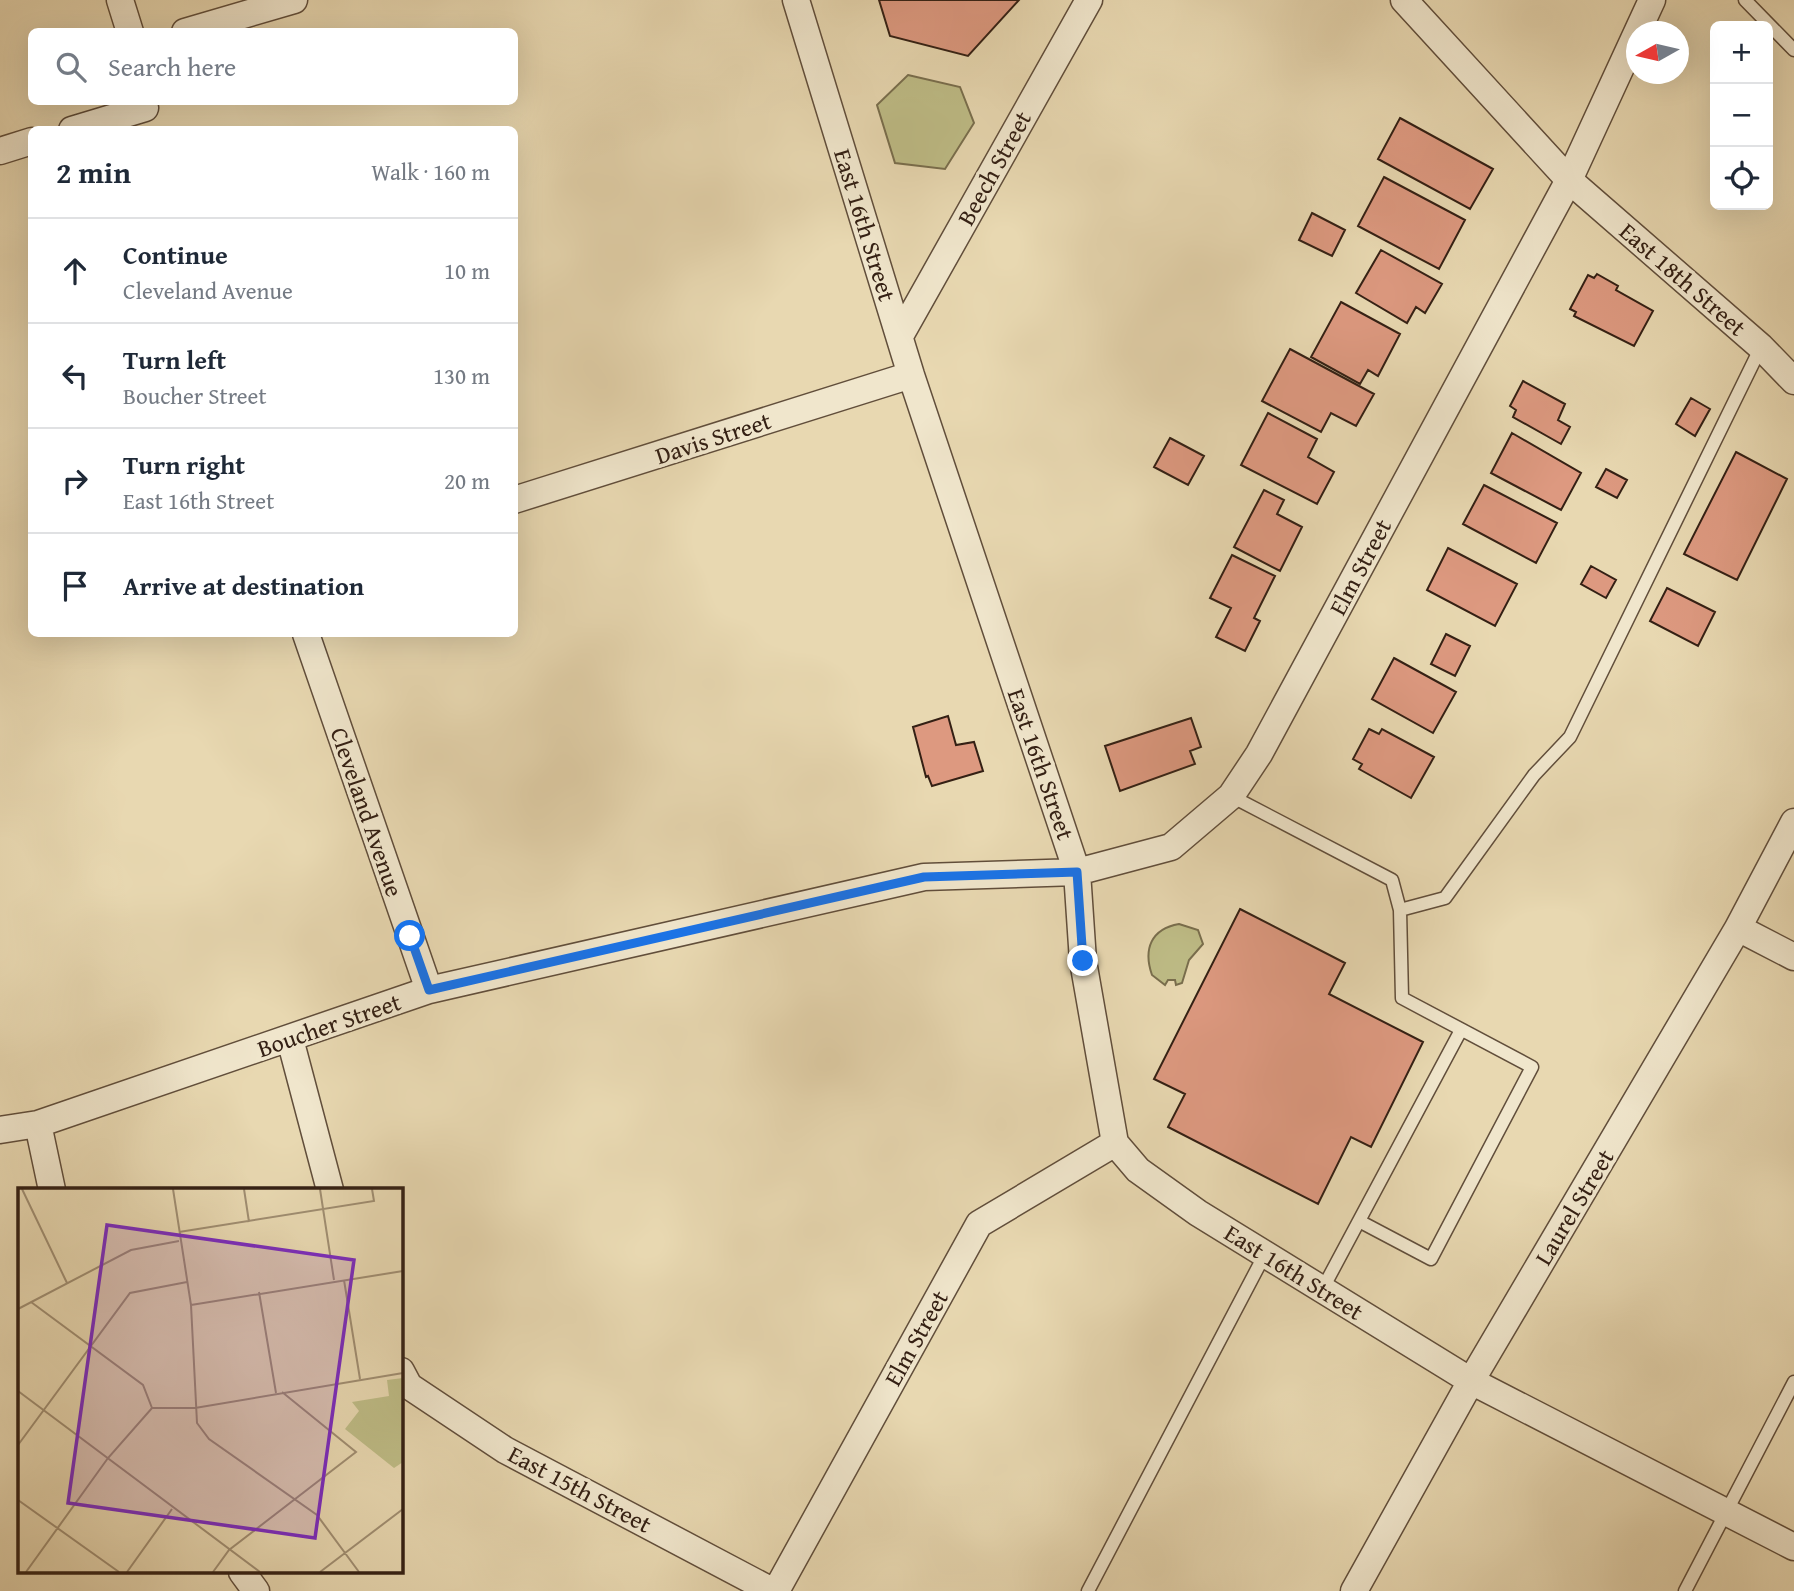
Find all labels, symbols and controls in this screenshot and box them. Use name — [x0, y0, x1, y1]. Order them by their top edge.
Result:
north arrow — [1626, 21, 1689, 84]
map controls — [1710, 21, 1773, 210]
button: + — [1710, 21, 1773, 84]
search box — [28, 28, 518, 105]
text: Search here — [108, 47, 236, 86]
icon: search — [52, 48, 90, 86]
button: − — [1710, 84, 1773, 147]
street label: Beech Street — [948, 104, 1040, 232]
street label: East 16th Street — [825, 144, 905, 306]
button: locate — [1710, 147, 1773, 210]
text: 2 min — [56, 150, 131, 194]
text: Walk · 160 m — [371, 155, 490, 188]
street label: East 18th Street — [1612, 214, 1754, 344]
text: Continue — [123, 235, 228, 274]
icon: ahead — [56, 252, 94, 290]
text: 10 m — [444, 254, 490, 287]
text: Cleveland Avenue — [123, 274, 293, 307]
text: Turn left — [123, 340, 226, 379]
icon: left — [56, 357, 94, 395]
text: 130 m — [433, 359, 490, 392]
text: Boucher Street — [123, 379, 267, 412]
street label: Davis Street — [651, 403, 776, 473]
text: Turn right — [123, 445, 245, 484]
icon: right — [56, 462, 94, 500]
text: 20 m — [444, 464, 490, 497]
text: East 16th Street — [123, 484, 274, 517]
street label: Elm Street — [1320, 512, 1400, 621]
text: Arrive at destination — [123, 566, 364, 605]
icon: arrive — [56, 567, 94, 605]
street label: East 16th Street — [999, 684, 1083, 845]
street label: Cleveland Avenue — [322, 723, 412, 901]
route start — [394, 920, 425, 951]
route end — [1067, 945, 1098, 976]
street label: Boucher Street — [253, 984, 406, 1066]
street label: Laurel Street — [1526, 1142, 1623, 1272]
inset map — [18, 1188, 402, 1574]
street label: East 16th Street — [1218, 1215, 1371, 1329]
street label: Elm Street — [875, 1283, 957, 1392]
street label: East 15th Street — [502, 1437, 658, 1542]

